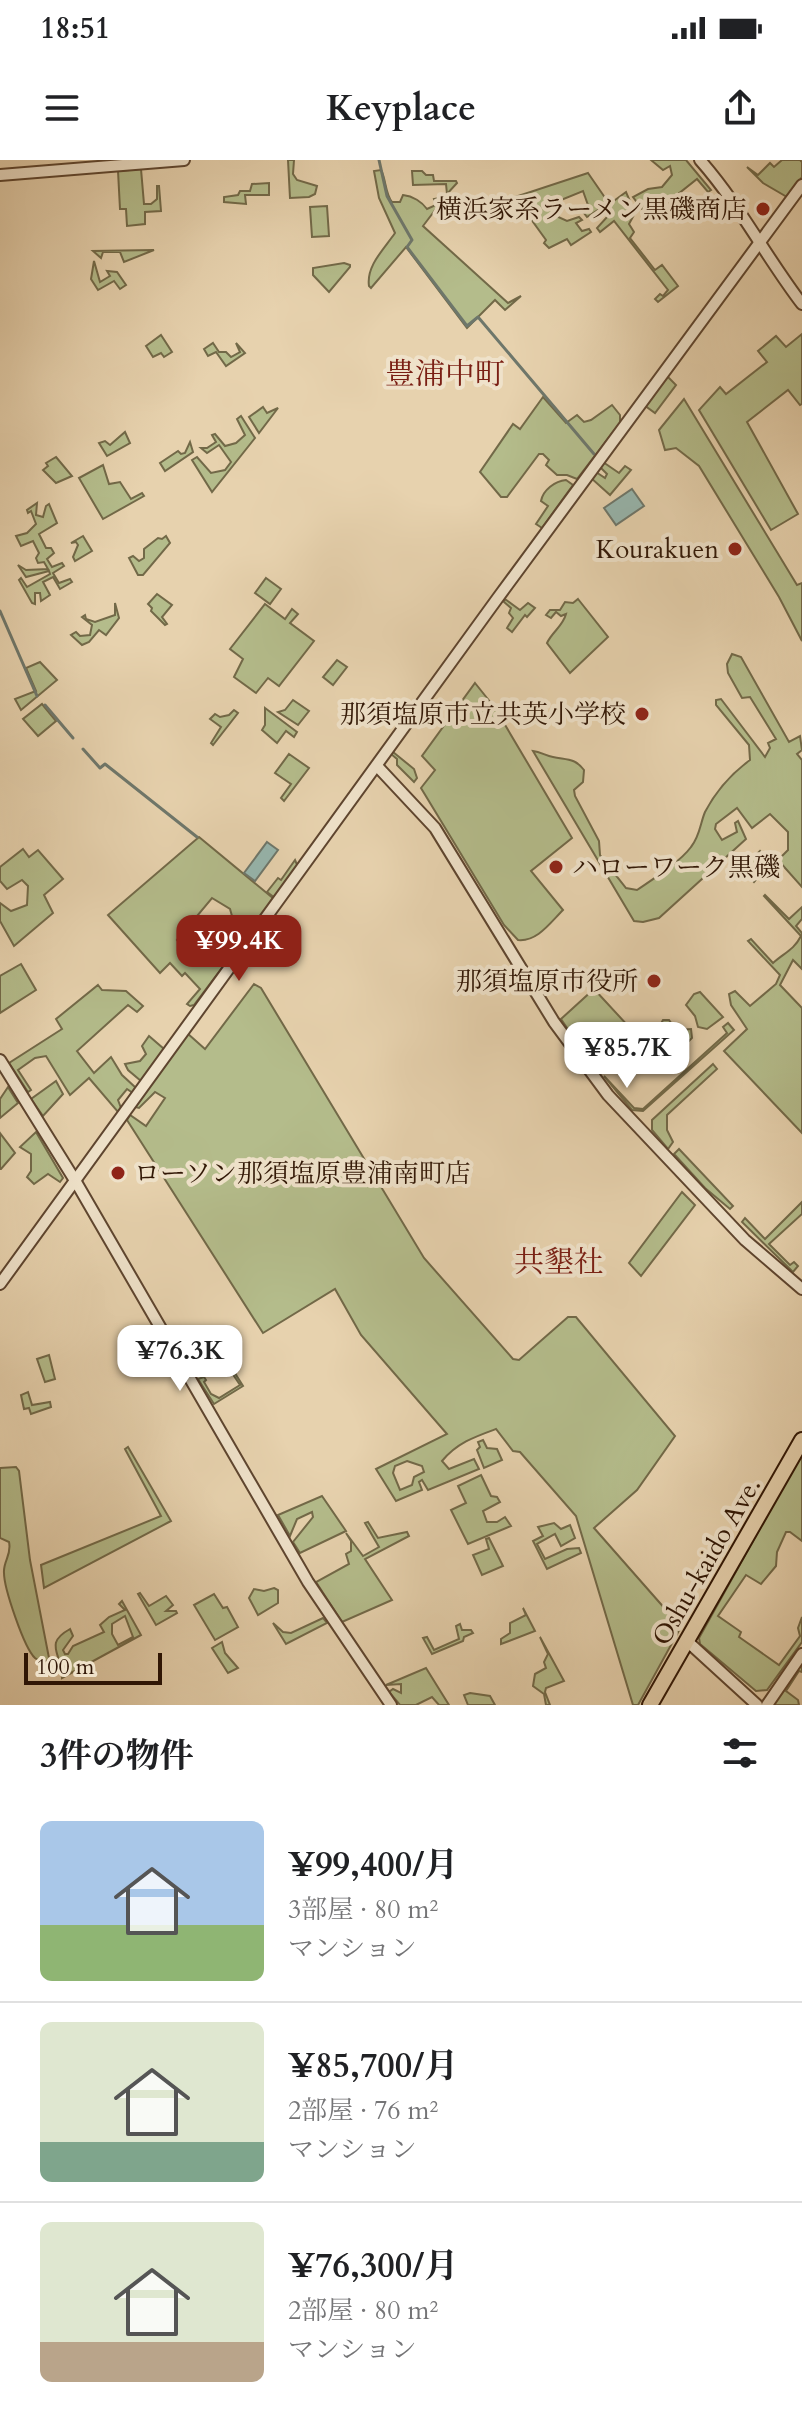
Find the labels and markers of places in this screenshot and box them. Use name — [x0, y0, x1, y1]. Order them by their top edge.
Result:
place label: 横浜家系ラーメン黒磯商店 — [436, 192, 747, 227]
marker: 横浜家系ラーメン黒磯商店 — [754, 200, 772, 218]
place label: Kourakuen — [596, 532, 719, 567]
marker: Kourakuen — [726, 540, 744, 558]
place label: 那須塩原市立共英小学校 — [340, 697, 626, 732]
marker: 那須塩原市立共英小学校 — [633, 705, 651, 723]
place label: ハローワーク黒磯 — [572, 850, 780, 885]
marker: ハローワーク黒磯 — [547, 858, 565, 876]
pin: ¥99.4K — [174, 915, 304, 983]
place label: 那須塩原市役所 — [456, 964, 638, 999]
marker: 那須塩原市役所 — [645, 972, 663, 990]
pin: ¥85.7K — [562, 1022, 692, 1090]
place label: ローソン那須塩原豊浦南町店 — [134, 1156, 471, 1191]
marker: ローソン那須塩原豊浦南町店 — [109, 1164, 127, 1182]
pin: ¥76.3K — [115, 1325, 245, 1393]

